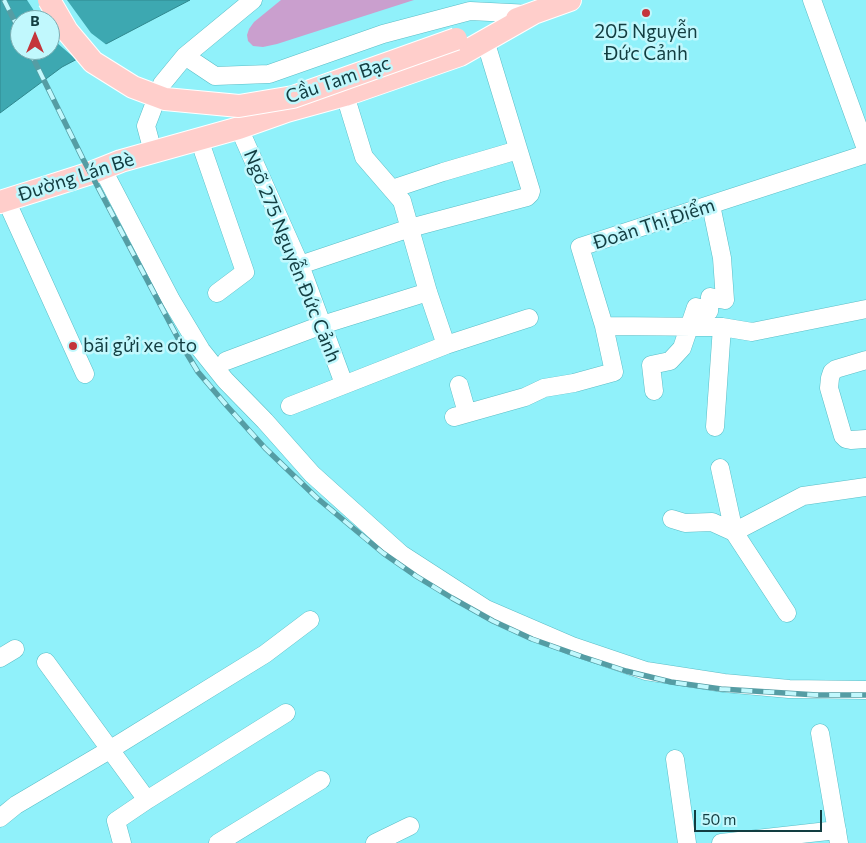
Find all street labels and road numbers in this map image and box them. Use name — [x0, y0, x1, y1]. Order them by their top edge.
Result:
street label: Cầu Tam Bạc — [283, 51, 393, 109]
street label: Ngõ 275 Nguyễn Đức Cảnh — [239, 146, 345, 366]
street label: Đường Lán Bè — [15, 148, 137, 206]
street label: Đoàn Thị Điểm — [590, 194, 718, 254]

